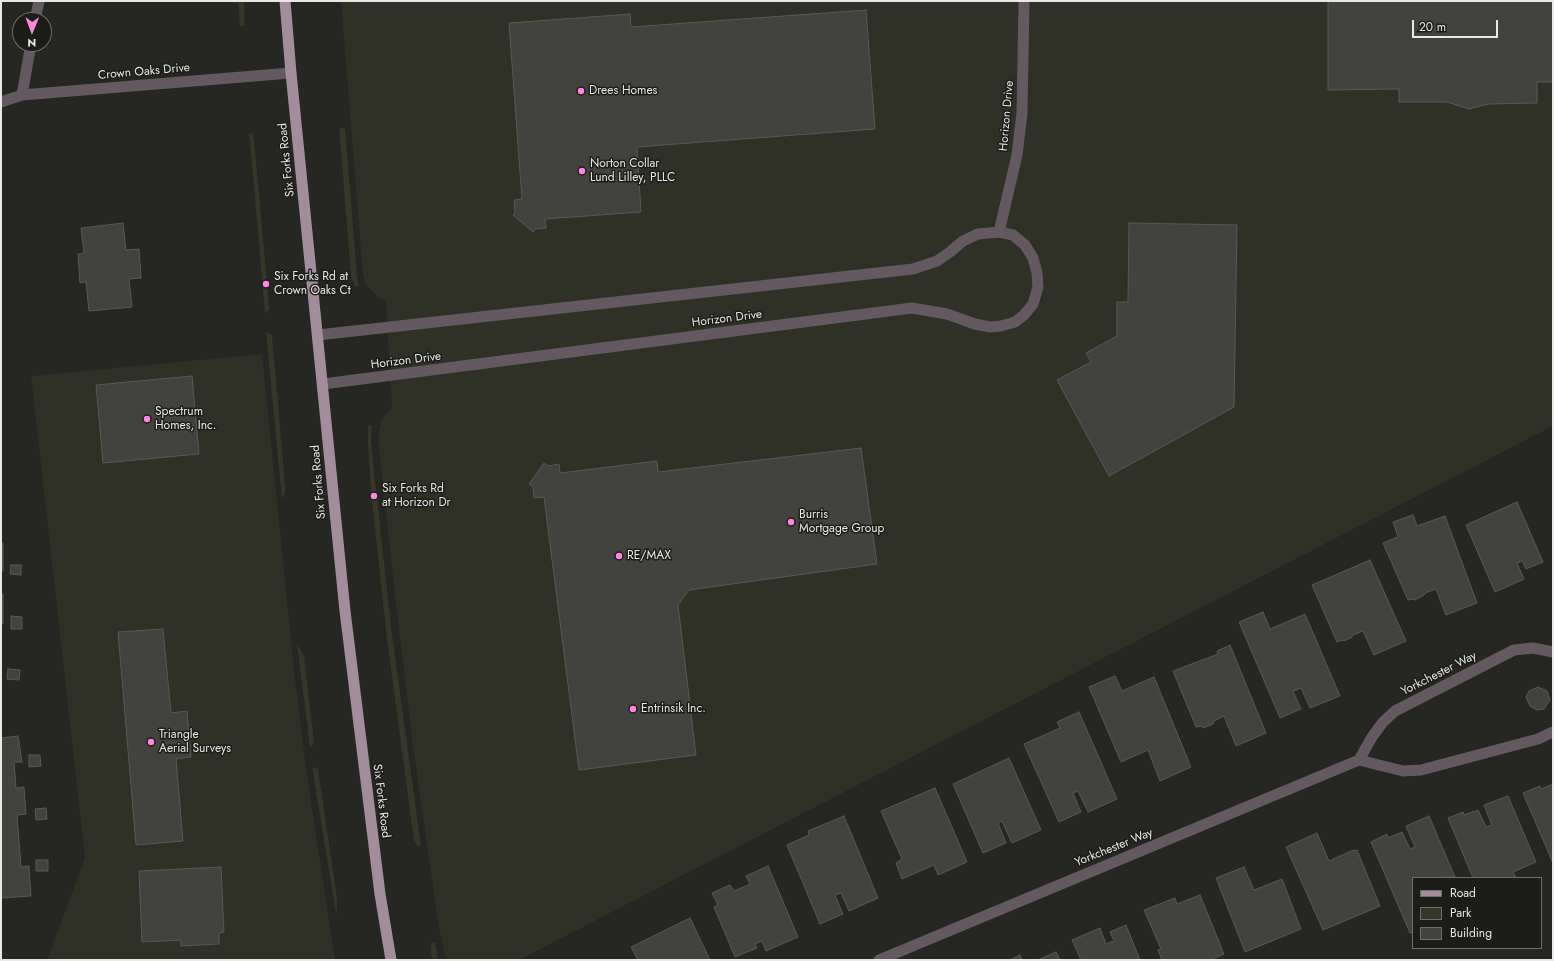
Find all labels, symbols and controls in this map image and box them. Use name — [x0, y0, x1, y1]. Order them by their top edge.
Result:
north arrow — [12, 12, 52, 52]
scale bar — [1414, 12, 1500, 38]
text: 20 m — [1419, 18, 1446, 36]
text: N — [27, 35, 36, 51]
street label: Crown Oaks Drive — [97, 61, 191, 83]
street label: Horizon Drive — [997, 80, 1017, 152]
place label: Drees Homes — [589, 84, 657, 98]
marker: Drees Homes — [576, 86, 586, 96]
street label: Six Forks Road — [276, 122, 298, 198]
place label: Norton Collar Lund Lilley, PLLC — [590, 157, 675, 185]
marker: Norton Collar Lund Lilley, PLLC — [577, 166, 587, 176]
place label: Six Forks Rd at Crown Oaks Ct — [274, 270, 351, 298]
marker: Six Forks Rd at Crown Oaks Ct — [261, 279, 271, 289]
street label: Horizon Drive — [691, 308, 763, 330]
street label: Horizon Drive — [370, 350, 442, 372]
place label: Spectrum Homes, Inc. — [155, 405, 216, 433]
marker: Spectrum Homes, Inc. — [142, 414, 152, 424]
street label: Six Forks Road — [309, 444, 329, 520]
place label: Six Forks Rd at Horizon Dr — [382, 482, 451, 510]
marker: Six Forks Rd at Horizon Dr — [369, 491, 379, 501]
place label: Burris Mortgage Group — [799, 508, 884, 536]
marker: Burris Mortgage Group — [786, 517, 796, 527]
place label: RE/MAX — [627, 549, 671, 563]
marker: RE/MAX — [614, 551, 624, 561]
street label: Yorkchester Way — [1399, 649, 1479, 699]
place label: Entrinsik Inc. — [641, 702, 706, 716]
marker: Entrinsik Inc. — [628, 704, 638, 714]
place label: Triangle Aerial Surveys — [159, 728, 231, 756]
marker: Triangle Aerial Surveys — [146, 737, 156, 747]
street label: Six Forks Road — [369, 763, 393, 839]
street label: Yorkchester Way — [1073, 826, 1155, 870]
legend — [1412, 877, 1542, 949]
text: Road — [1450, 884, 1476, 902]
text: Park — [1450, 904, 1471, 922]
text: Building — [1450, 924, 1492, 942]

